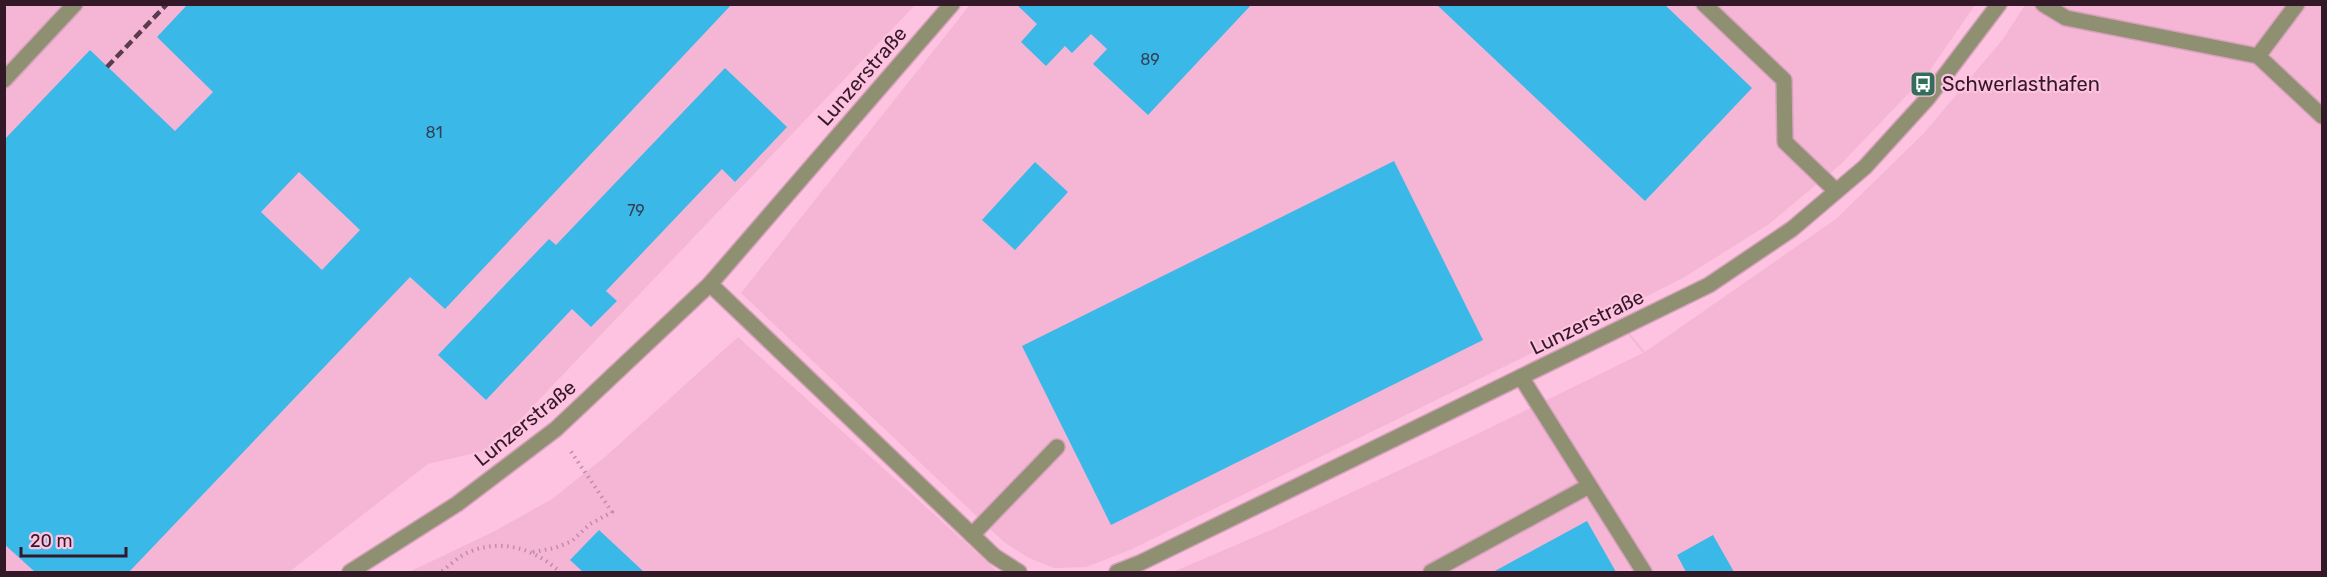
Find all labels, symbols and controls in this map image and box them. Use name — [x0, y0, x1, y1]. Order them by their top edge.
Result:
street label: Lunzerstraße — [812, 22, 912, 130]
house number: 89 — [1140, 50, 1160, 69]
bus stop icon: Schwerlasthafen — [1908, 69, 1938, 99]
place label: Schwerlasthafen — [1942, 72, 2100, 96]
house number: 81 — [425, 123, 443, 142]
house number: 79 — [627, 201, 645, 220]
street label: Lunzerstraße — [1526, 284, 1648, 360]
street label: Lunzerstraße — [469, 375, 581, 471]
scale bar — [21, 520, 126, 558]
text: 20 m — [30, 530, 72, 552]

